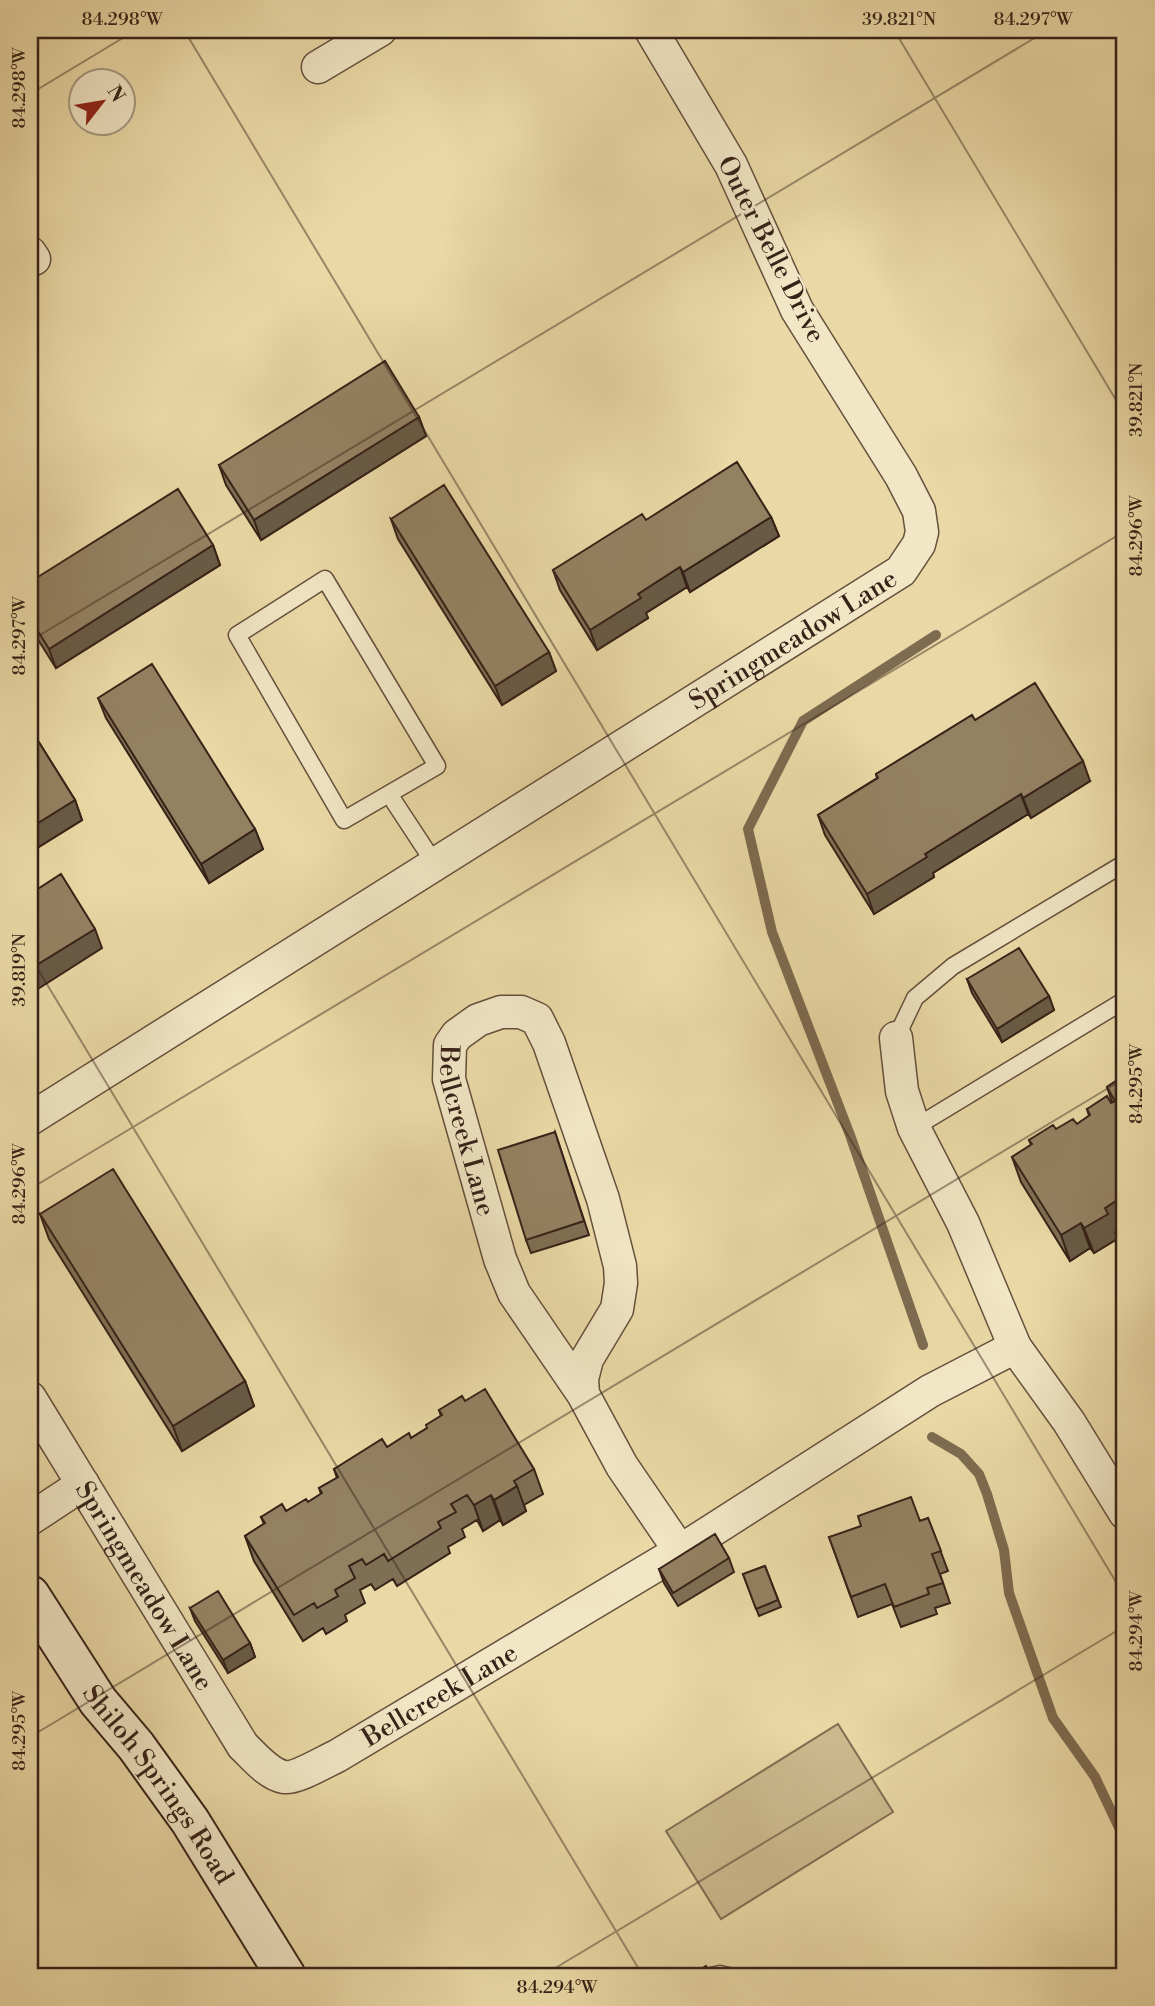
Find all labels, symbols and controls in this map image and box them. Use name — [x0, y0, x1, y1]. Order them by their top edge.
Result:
text: 84.298°W — [81, 8, 163, 31]
text: 39.821°N — [862, 8, 937, 31]
text: 84.297°W — [993, 8, 1073, 31]
text: 84.298°W — [8, 47, 31, 129]
north arrow — [66, 66, 136, 136]
text: N — [102, 81, 130, 106]
street label: Outer Belle Drive — [710, 151, 832, 348]
text: 39.821°N — [1125, 362, 1148, 437]
text: 84.296°W — [1125, 495, 1148, 577]
street label: Springmeadow Lane — [683, 563, 903, 717]
text: 84.297°W — [8, 596, 31, 676]
text: 39.819°N — [8, 933, 31, 1007]
text: 84.295°W — [1125, 1043, 1148, 1124]
street label: Bellcreek Lane — [432, 1044, 502, 1220]
text: 84.296°W — [8, 1143, 31, 1225]
street label: Springmeadow Lane — [68, 1476, 220, 1697]
text: 84.294°W — [1125, 1590, 1148, 1671]
street label: Bellcreek Lane — [356, 1637, 523, 1755]
street label: Shiloh Springs Road — [75, 1679, 240, 1891]
text: 84.295°W — [8, 1690, 31, 1771]
text: 84.294°W — [517, 1976, 598, 1999]

